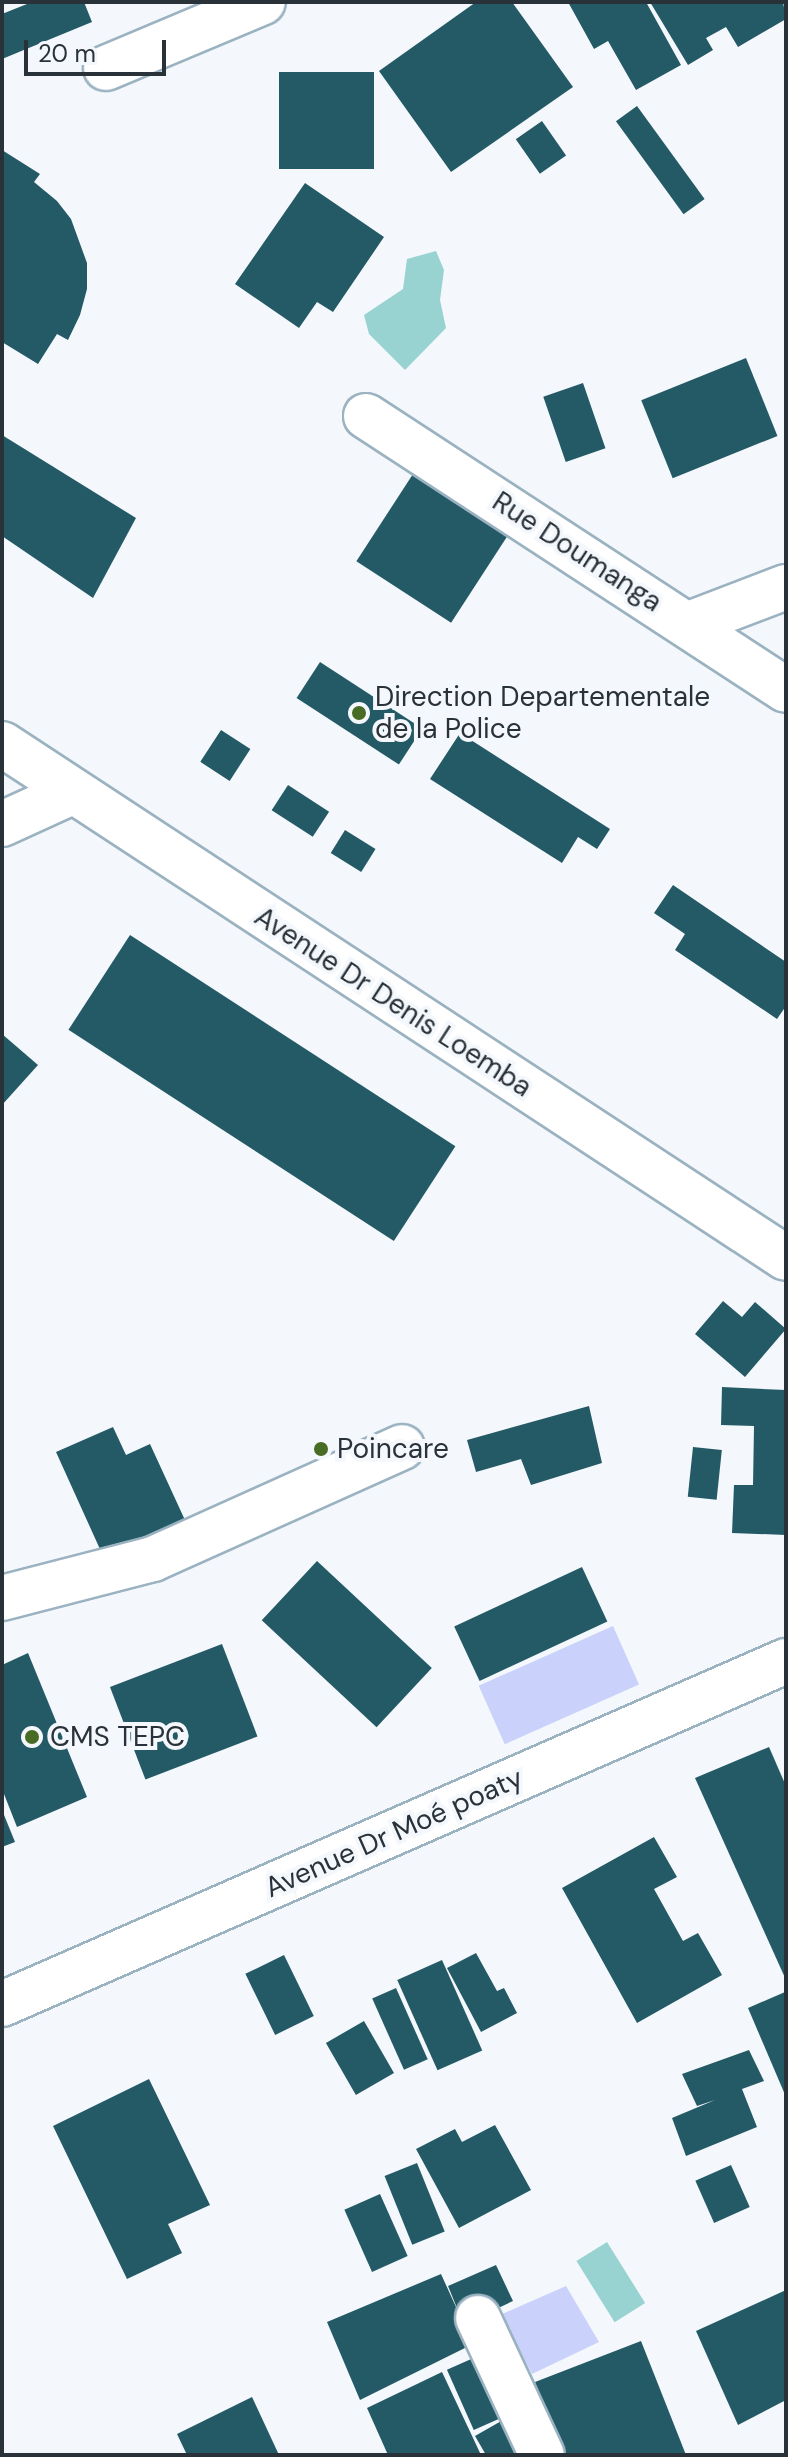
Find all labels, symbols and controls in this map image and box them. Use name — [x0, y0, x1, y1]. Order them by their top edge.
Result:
scale bar — [28, 24, 170, 74]
text: 20 m — [38, 38, 96, 69]
street label: Rue Doumanga — [486, 485, 668, 619]
place label: Direction Departementale de la Police — [375, 680, 710, 746]
marker: Direction Departementale de la Police — [350, 704, 368, 722]
street label: Avenue Dr Denis Loemba — [248, 900, 538, 1104]
place label: Poincare — [337, 1432, 449, 1466]
marker: Poincare — [312, 1440, 330, 1458]
place label: CMS TEPC — [50, 1720, 185, 1754]
marker: CMS TEPC — [21, 1726, 43, 1748]
street label: Avenue Dr Moé poaty — [260, 1761, 528, 1905]

